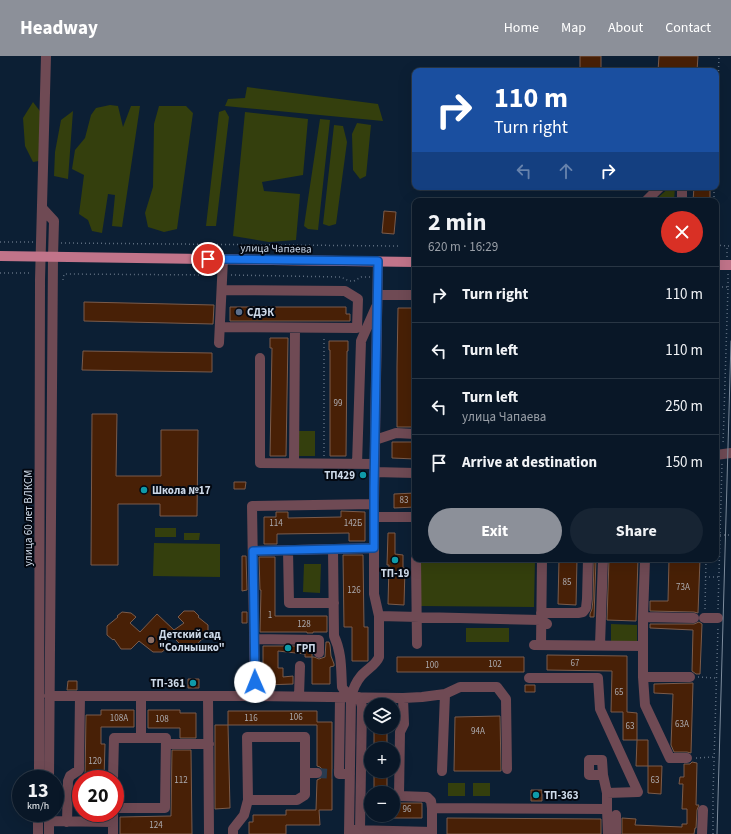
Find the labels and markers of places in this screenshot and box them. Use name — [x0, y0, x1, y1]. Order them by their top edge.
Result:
pin — [191, 242, 225, 276]
place label: СДЭК — [247, 305, 274, 320]
marker: СДЭК — [234, 307, 244, 317]
place label: ТП429 — [324, 468, 355, 483]
marker: ТП429 — [358, 470, 368, 480]
place label: Школа №17 — [152, 483, 211, 498]
marker: Школа №17 — [139, 485, 149, 495]
marker: ТП-19 — [390, 555, 400, 565]
place label: ТП-19 — [381, 566, 410, 581]
place label: Детский сад "Солнышко" — [159, 627, 225, 655]
marker: Детский сад "Солнышко" — [146, 635, 156, 645]
place label: ГРП — [296, 641, 316, 656]
marker: ГРП — [283, 643, 293, 653]
place label: ТП-361 — [151, 676, 185, 691]
marker: ТП-361 — [188, 678, 198, 688]
place label: ТП-363 — [544, 788, 579, 803]
marker: ТП-363 — [531, 790, 541, 800]

